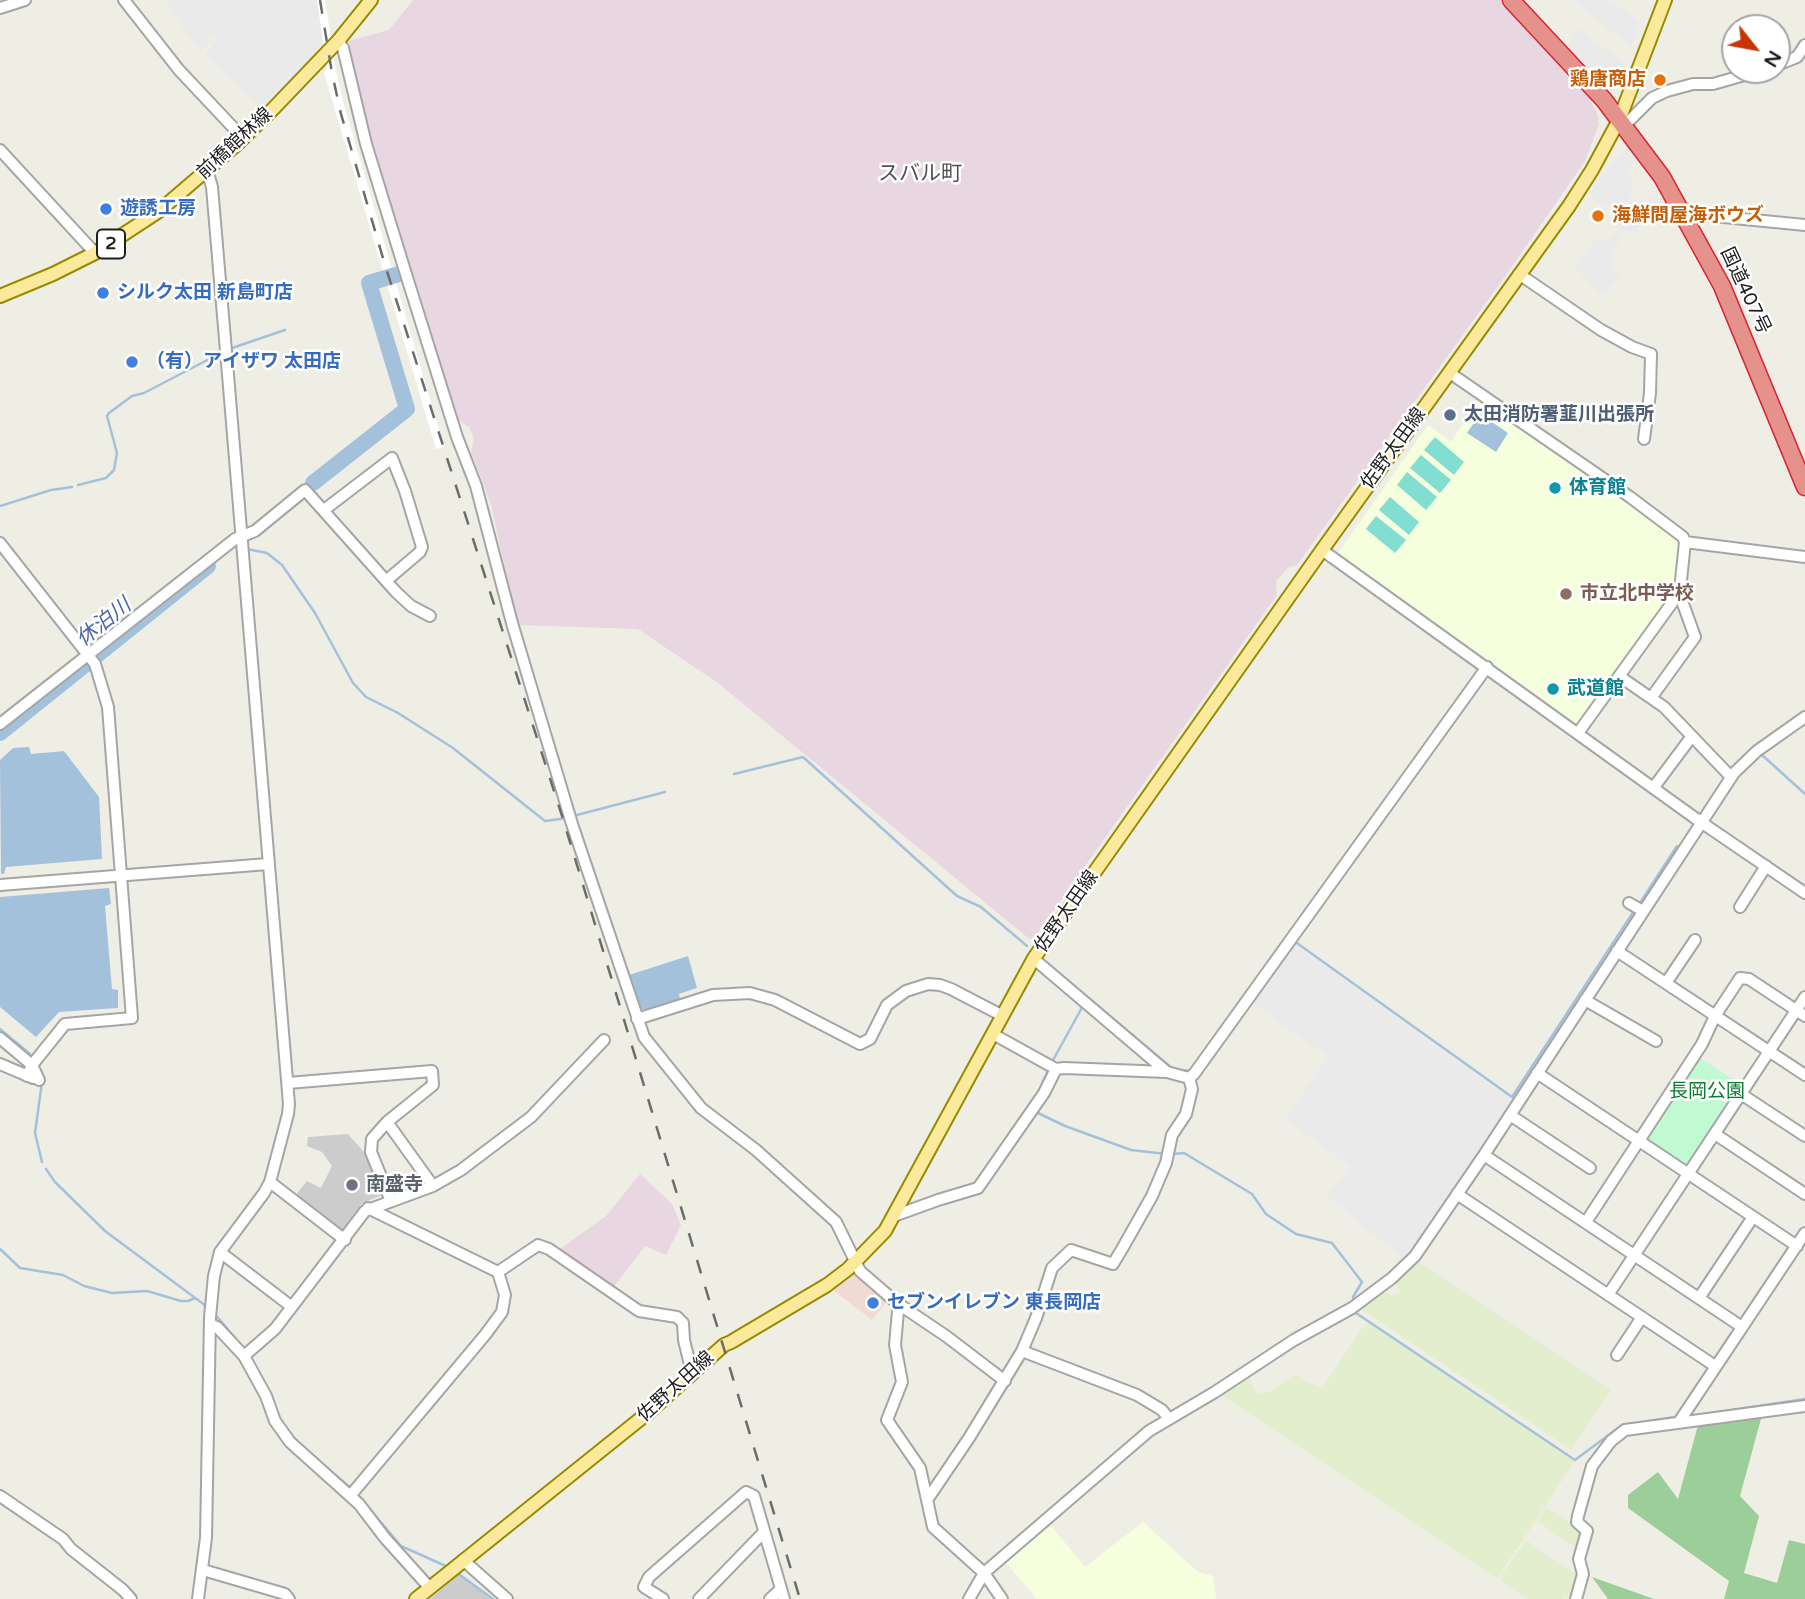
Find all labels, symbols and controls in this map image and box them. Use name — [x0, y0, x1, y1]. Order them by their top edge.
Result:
north arrow — [1721, 14, 1791, 84]
text: N — [1759, 47, 1786, 71]
place label: 鶏唐商店 — [1570, 69, 1646, 91]
marker: 鶏唐商店 — [1652, 72, 1668, 88]
street label: 前橋館林線 — [192, 103, 278, 185]
district label: スバル町 — [878, 161, 962, 187]
place label: 遊誘工房 — [120, 198, 196, 220]
marker: 遊誘工房 — [98, 201, 114, 217]
place label: 海鮮問屋海ボウズ — [1612, 205, 1764, 227]
marker: 海鮮問屋海ボウズ — [1590, 208, 1606, 224]
road number: 2 — [97, 230, 125, 258]
street label: 国道407号 — [1715, 244, 1775, 338]
place label: シルク太田 新島町店 — [117, 282, 293, 304]
marker: シルク太田 新島町店 — [95, 285, 111, 301]
place label: （有）アイザワ 太田店 — [146, 351, 341, 373]
marker: （有）アイザワ 太田店 — [124, 354, 140, 370]
street label: 佐野太田線 — [1357, 404, 1431, 494]
place label: 太田消防署韮川出張所 — [1464, 404, 1654, 426]
marker: 太田消防署韮川出張所 — [1442, 407, 1458, 423]
place label: 体育館 — [1569, 477, 1626, 499]
marker: 体育館 — [1547, 480, 1563, 496]
place label: 市立北中学校 — [1580, 583, 1694, 605]
marker: 市立北中学校 — [1558, 586, 1574, 602]
water label: 休泊川 — [72, 593, 136, 653]
place label: 武道館 — [1567, 678, 1624, 700]
marker: 武道館 — [1545, 681, 1561, 697]
street label: 佐野太田線 — [1030, 867, 1104, 957]
park label: 長岡公園 — [1669, 1081, 1745, 1103]
place label: 南盛寺 — [366, 1174, 423, 1196]
marker: 南盛寺 — [344, 1177, 360, 1193]
place label: セブンイレブン 東長岡店 — [887, 1292, 1101, 1314]
marker: セブンイレブン 東長岡店 — [865, 1295, 881, 1311]
street label: 佐野太田線 — [633, 1347, 719, 1427]

